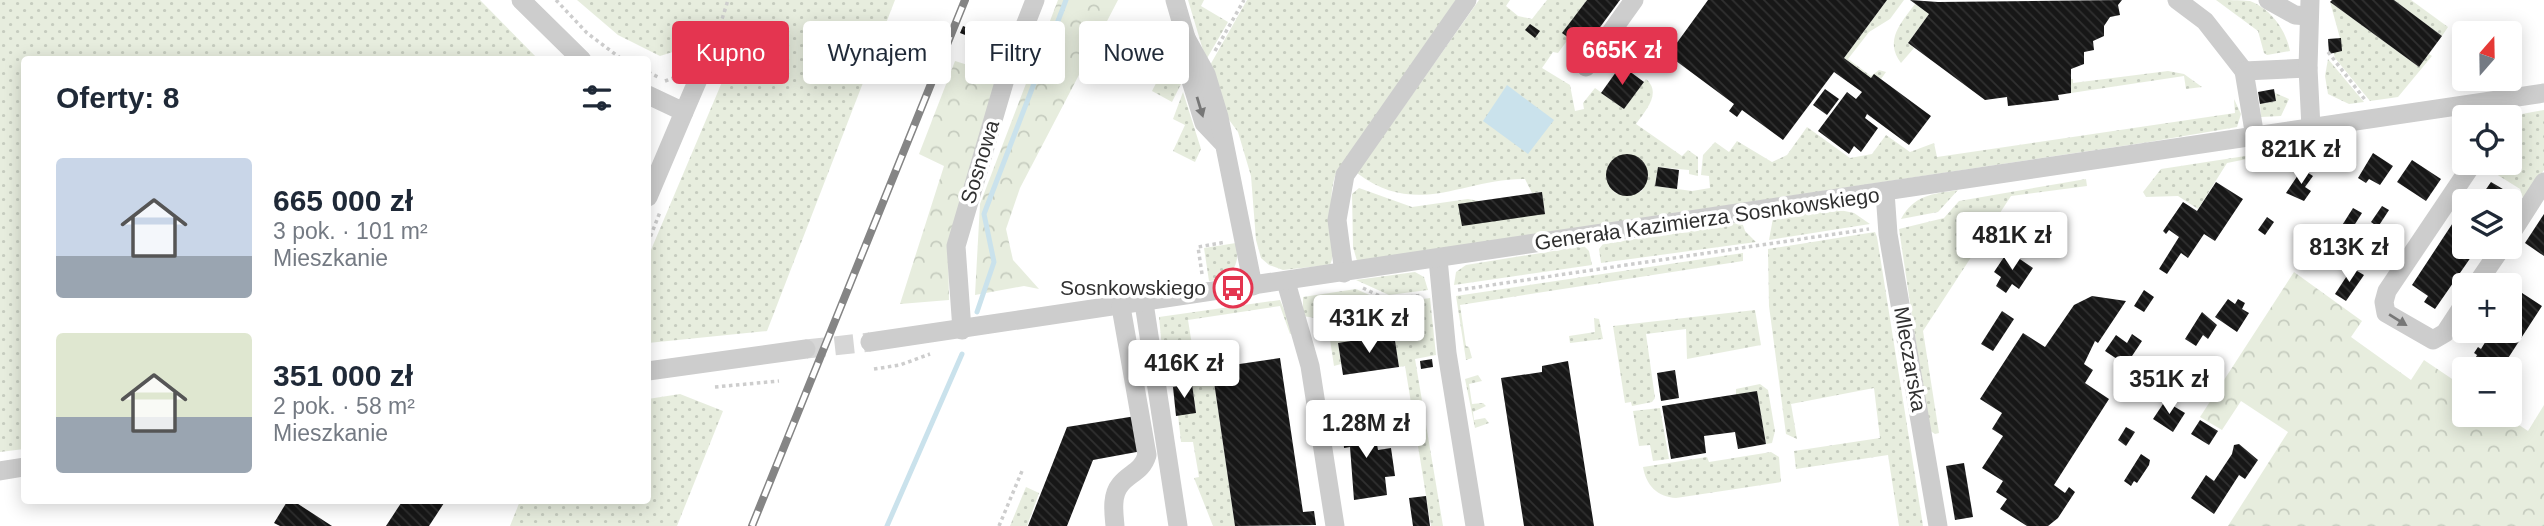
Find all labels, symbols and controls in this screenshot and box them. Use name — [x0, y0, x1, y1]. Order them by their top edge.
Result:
chip: Kupno — [672, 21, 789, 84]
chip: Wynajem — [803, 21, 951, 84]
chip: Filtry — [965, 21, 1065, 84]
chip: Nowe — [1079, 21, 1189, 84]
north arrow — [2452, 21, 2522, 91]
map controls — [2452, 21, 2522, 427]
pin: 665K zł — [1557, 28, 1687, 87]
text: 665K zł — [1582, 37, 1662, 63]
icon: filters — [578, 79, 616, 117]
text: Oferty: 8 — [56, 81, 179, 114]
one-way arrow — [1195, 97, 1205, 118]
button: locate — [2452, 105, 2522, 175]
street label: Sosnowa — [956, 117, 1003, 207]
pin: 821K zł — [2236, 127, 2366, 186]
text: 821K zł — [2261, 136, 2341, 162]
street label: Generała Kazimierza Sosnkowskiego — [1533, 183, 1881, 254]
text: 665 000 zł — [273, 184, 413, 217]
icon: home — [112, 186, 196, 270]
button: layers — [2452, 189, 2522, 259]
pin: 481K zł — [1947, 212, 2077, 272]
text: 3 pok. · 101 m² — [273, 218, 428, 244]
text: 481K zł — [1972, 222, 2052, 248]
pin: 813K zł — [2284, 224, 2414, 284]
text: 813K zł — [2309, 234, 2389, 260]
text: Mieszkanie — [273, 245, 388, 271]
bus stop icon: Sosnkowskiego — [1212, 267, 1254, 309]
button: + — [2452, 273, 2522, 343]
place label: Sosnkowskiego — [1060, 276, 1206, 299]
pin: 431K zł — [1304, 296, 1434, 355]
text: 431K zł — [1329, 305, 1409, 331]
street label: Mleczarska — [1890, 305, 1931, 414]
one-way arrow — [2388, 314, 2407, 327]
pin: 416K zł — [1119, 340, 1249, 400]
text: 416K zł — [1144, 350, 1224, 376]
pin: 351K zł — [2104, 356, 2234, 416]
button: − — [2452, 357, 2522, 427]
text: 351 000 zł — [273, 359, 413, 392]
icon: home — [112, 361, 196, 445]
text: 351K zł — [2129, 366, 2209, 392]
text: 2 pok. · 58 m² — [273, 393, 415, 419]
pin: 1.28M zł — [1294, 400, 1438, 460]
text: 1.28M zł — [1322, 410, 1410, 436]
text: Mieszkanie — [273, 420, 388, 446]

